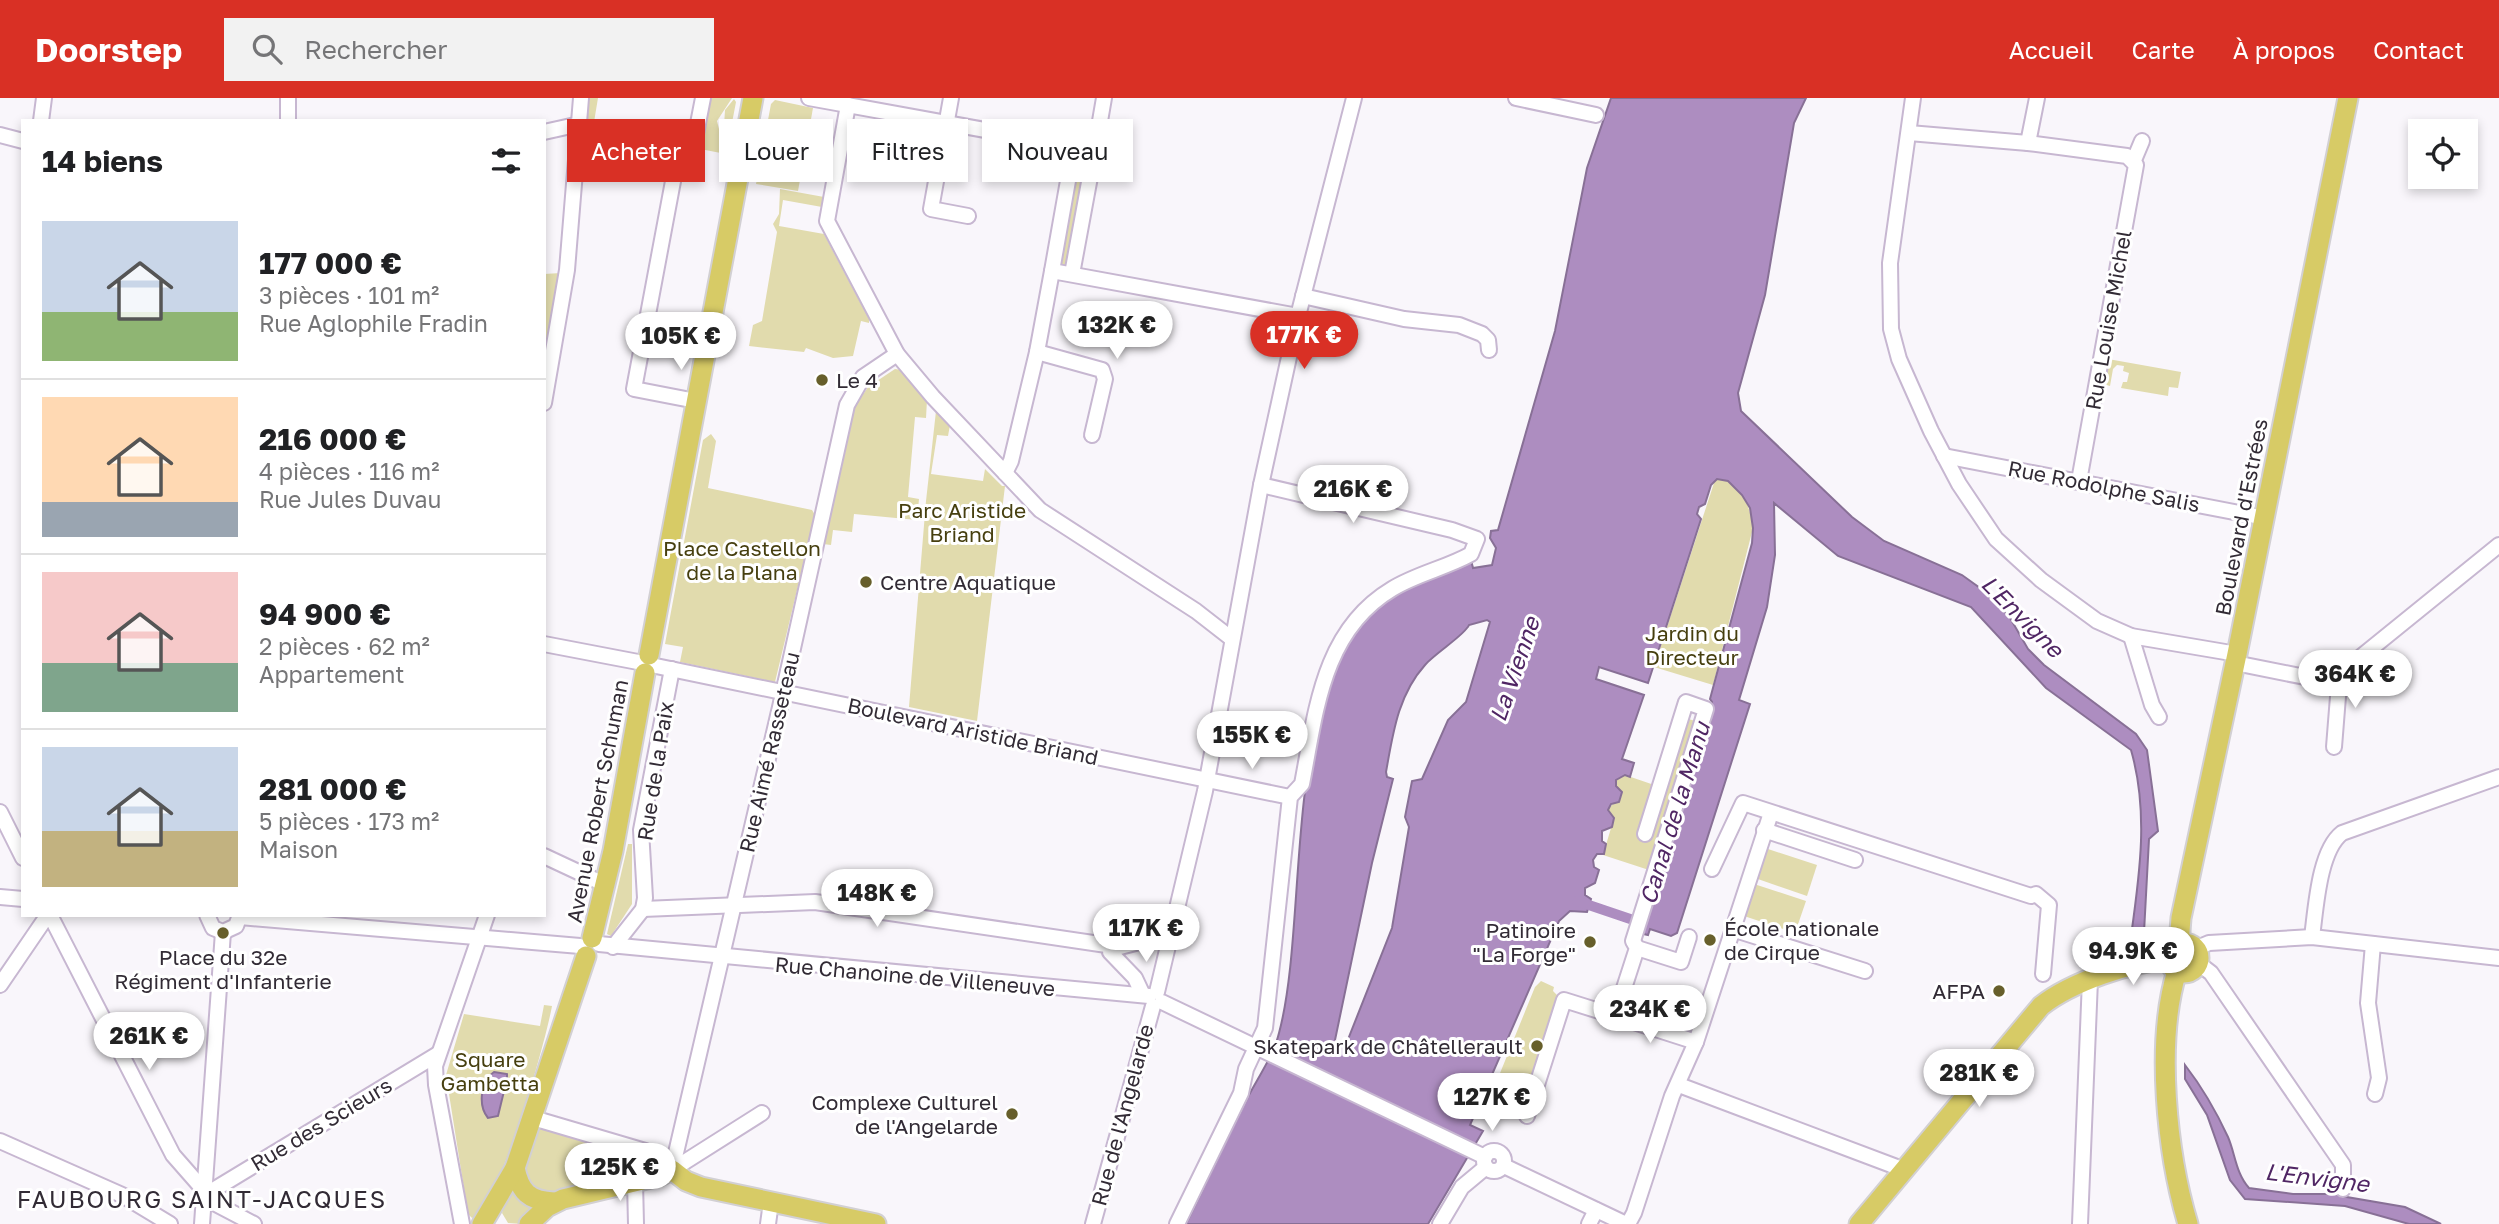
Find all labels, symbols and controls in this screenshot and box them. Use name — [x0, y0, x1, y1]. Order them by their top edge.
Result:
search box — [224, 18, 714, 81]
text: Doorstep — [35, 30, 182, 69]
icon: search — [248, 30, 286, 68]
text: Rechercher — [304, 34, 447, 65]
text: Accueil — [2009, 35, 2093, 64]
text: Carte — [2131, 35, 2195, 64]
text: À propos — [2233, 35, 2335, 64]
text: Contact — [2373, 35, 2464, 64]
chip: Acheter — [567, 119, 705, 182]
chip: Louer — [719, 119, 833, 182]
chip: Filtres — [847, 119, 968, 182]
chip: Nouveau — [982, 119, 1133, 182]
map controls — [2408, 119, 2478, 189]
button: locate — [2408, 119, 2478, 189]
icon: filters — [487, 142, 525, 180]
text: 14 biens — [42, 143, 163, 179]
street label: Rue Louise Michel — [2079, 228, 2137, 412]
text: 177 000 € — [259, 245, 402, 281]
icon: home — [98, 249, 182, 333]
text: 3 pièces · 101 m² — [259, 281, 439, 309]
pin: 132K € — [1060, 302, 1174, 361]
text: Rue Aglophile Fradin — [259, 309, 488, 337]
text: 132K € — [1078, 310, 1156, 338]
pin: 177K € — [1247, 312, 1361, 371]
pin: 105K € — [624, 313, 738, 372]
text: 177K € — [1266, 320, 1342, 348]
text: 105K € — [641, 321, 721, 349]
place label: Le 4 — [836, 367, 878, 393]
marker: Le 4 — [814, 372, 830, 388]
street label: Boulevard d'Estrées — [2209, 416, 2273, 618]
text: 216 000 € — [259, 421, 406, 457]
icon: home — [98, 425, 182, 509]
street label: Rue Rodolphe Salis — [2006, 455, 2202, 517]
text: 4 pièces · 116 m² — [259, 457, 440, 485]
pin: 216K € — [1296, 466, 1410, 525]
text: 216K € — [1313, 474, 1393, 502]
text: Rue Jules Duvau — [259, 485, 441, 513]
park label: Parc Aristide Briand — [898, 497, 1026, 547]
park label: Place Castellon de la Plana — [663, 535, 821, 585]
place label: Centre Aquatique — [880, 569, 1056, 595]
water label: L'Envigne — [1976, 569, 2071, 664]
marker: Centre Aquatique — [858, 574, 874, 590]
text: 94 900 € — [259, 596, 391, 632]
icon: home — [98, 600, 182, 684]
water label: La Vienne — [1483, 612, 1545, 725]
park label: Jardin du Directeur — [1645, 620, 1739, 670]
text: 2 pièces · 62 m² — [259, 632, 430, 660]
street label: Rue Aimé Rasseteau — [733, 649, 805, 855]
pin: 364K € — [2298, 650, 2412, 710]
text: 364K € — [2314, 659, 2396, 687]
text: Appartement — [259, 660, 404, 688]
street label: Avenue Robert Schuman — [561, 677, 633, 925]
street label: Boulevard Aristide Briand — [845, 692, 1101, 770]
street label: Rue de la Paix — [631, 699, 679, 843]
pin: 155K € — [1195, 712, 1309, 771]
water label: Canal de la Manu — [1633, 717, 1716, 907]
text: 155K € — [1213, 720, 1291, 748]
text: 281 000 € — [259, 771, 407, 807]
icon: home — [98, 775, 182, 859]
text: 5 pièces · 173 m² — [259, 807, 439, 835]
text: Maison — [259, 835, 338, 863]
pin: 148K € — [820, 870, 934, 929]
text: 148K € — [837, 878, 917, 906]
pin: 117K € — [1089, 904, 1203, 964]
text: 117K € — [1109, 913, 1183, 941]
place label: École nationale de Cirque — [1724, 915, 1879, 965]
place label: Patinoire "La Forge" — [1473, 917, 1576, 967]
marker: Place du 32e Régiment d'Infanterie — [215, 925, 231, 941]
pin: 94.9K € — [2068, 928, 2198, 987]
marker: École nationale de Cirque — [1702, 932, 1718, 948]
marker: Patinoire "La Forge" — [1582, 934, 1598, 950]
text: 94.9K € — [2088, 936, 2178, 964]
place label: Place du 32e Régiment d'Infanterie — [114, 944, 332, 994]
street label: Rue Chanoine de Villeneuve — [774, 951, 1056, 1001]
place label: AFPA — [1932, 978, 1985, 1004]
marker: AFPA — [1991, 983, 2007, 999]
pin: 234K € — [1593, 986, 1707, 1045]
text: 234K € — [1609, 994, 1691, 1022]
pin: 261K € — [92, 1012, 206, 1072]
text: 261K € — [109, 1021, 189, 1049]
street label: Rue de l'Angelarde — [1085, 1021, 1159, 1209]
place label: Skatepark de Châtellerault — [1253, 1033, 1523, 1059]
marker: Skatepark de Châtellerault — [1529, 1038, 1545, 1054]
park label: Square Gambetta — [441, 1046, 539, 1096]
pin: 281K € — [1922, 1049, 2036, 1109]
text: 281K € — [1939, 1058, 2019, 1086]
street label: Rue des Scieurs — [246, 1072, 396, 1176]
pin: 127K € — [1435, 1074, 1549, 1133]
text: 127K € — [1453, 1082, 1531, 1110]
place label: Complexe Culturel de l'Angelarde — [812, 1089, 998, 1139]
marker: Complexe Culturel de l'Angelarde — [1004, 1106, 1020, 1122]
pin: 125K € — [563, 1144, 677, 1203]
text: 125K € — [581, 1152, 659, 1180]
water label: L'Envigne — [2264, 1157, 2372, 1197]
district label: FAUBOURG SAINT-JACQUES — [17, 1184, 387, 1213]

